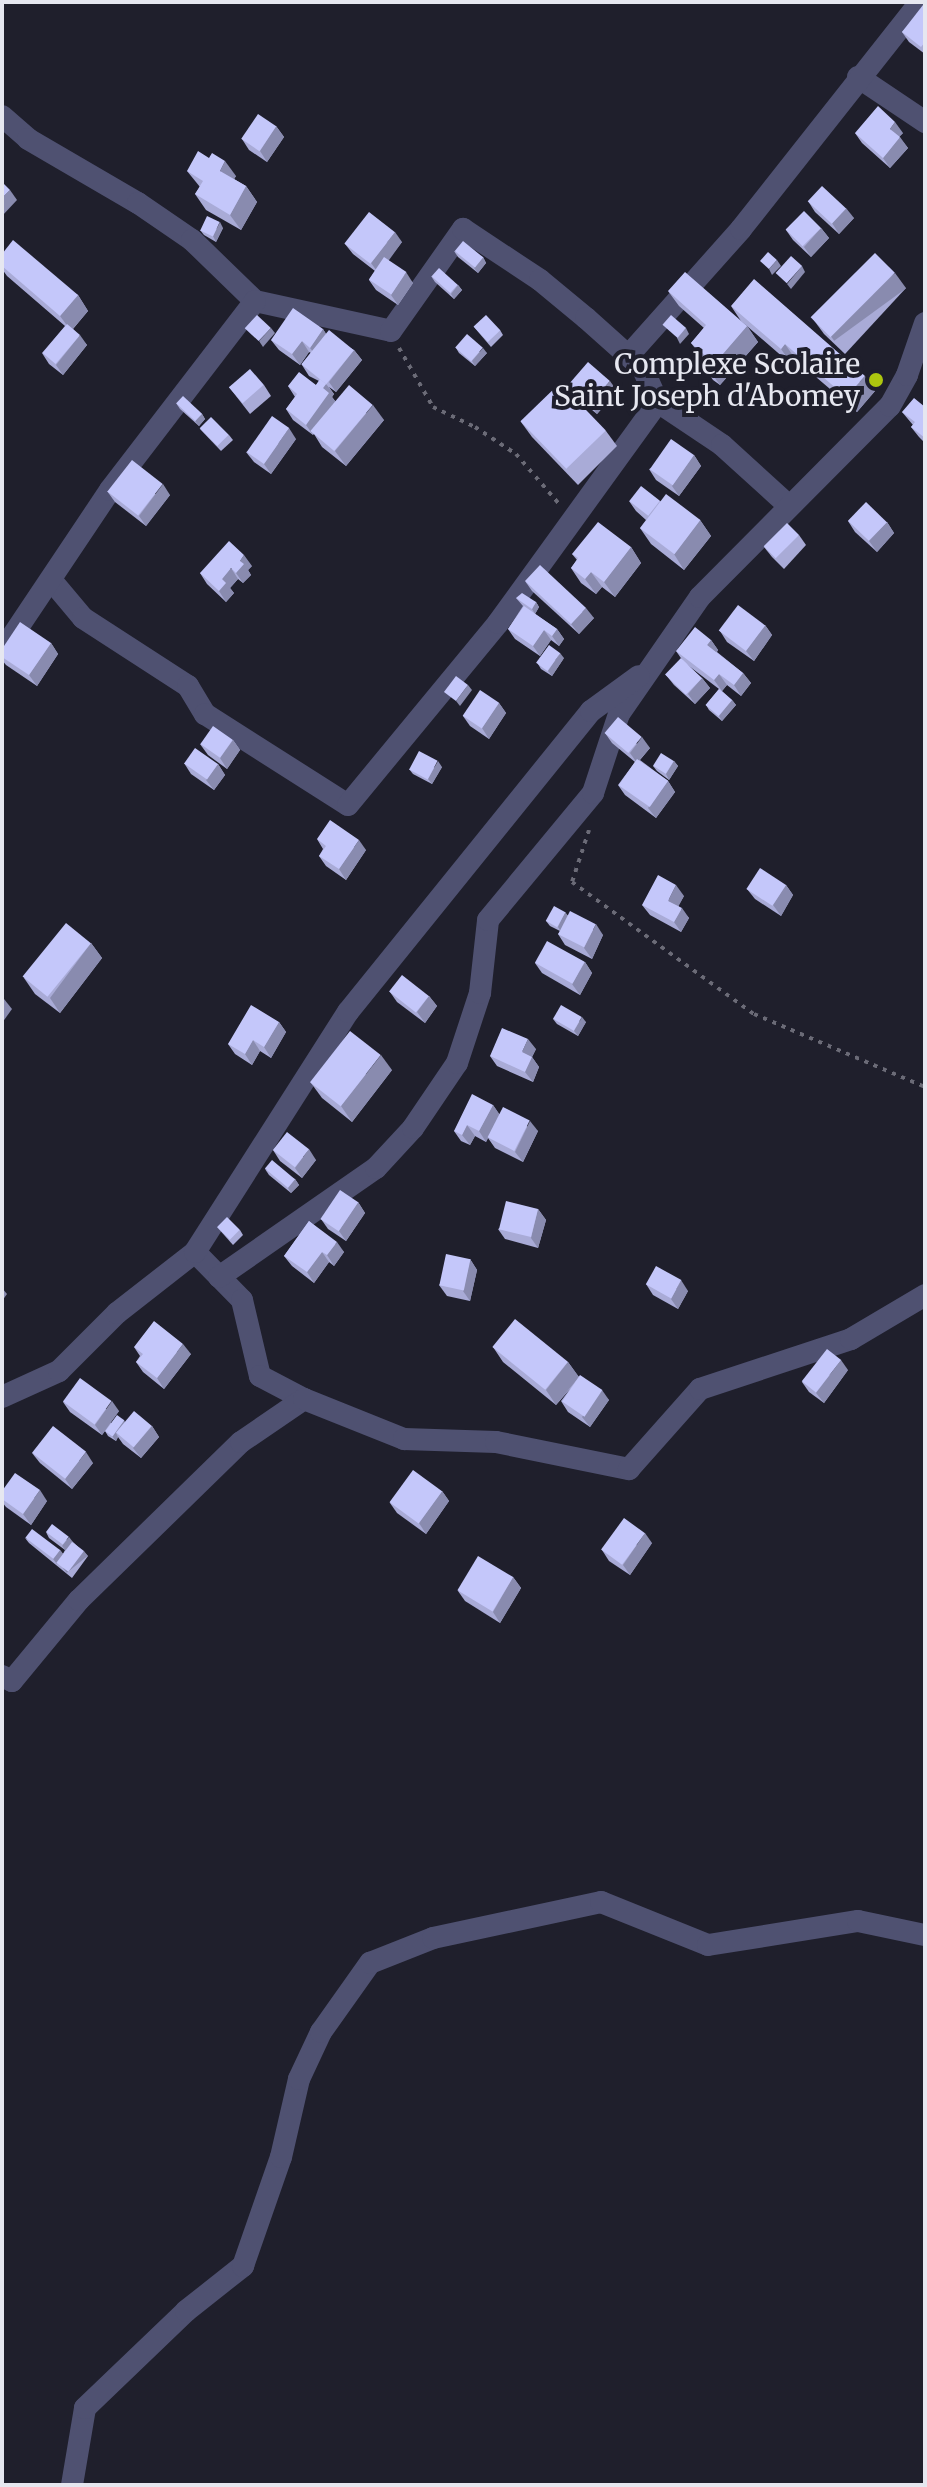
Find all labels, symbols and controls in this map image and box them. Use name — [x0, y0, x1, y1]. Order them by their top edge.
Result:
place label: Complexe Scolaire Saint Joseph d'Abomey — [554, 347, 860, 413]
marker: Complexe Scolaire Saint Joseph d'Abomey — [867, 371, 885, 389]

